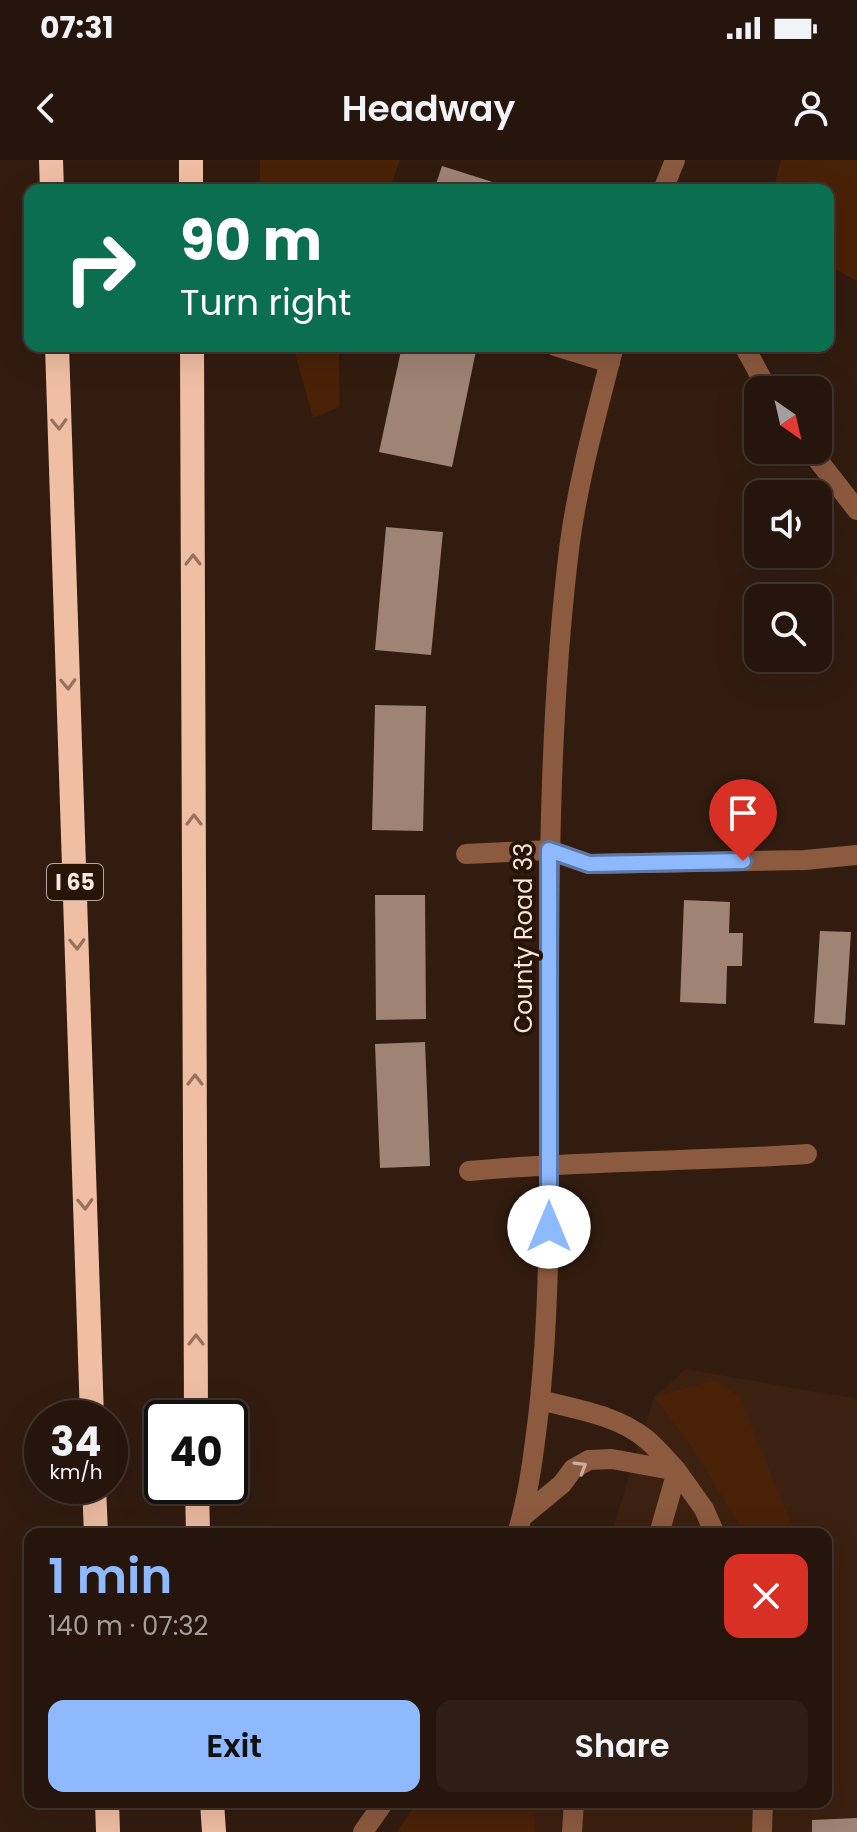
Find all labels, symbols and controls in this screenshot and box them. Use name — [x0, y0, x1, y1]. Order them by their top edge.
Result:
text: 07:31 — [40, 6, 114, 49]
text: Headway — [342, 83, 515, 134]
icon: back — [24, 86, 68, 130]
icon: person — [789, 86, 833, 130]
text: 90 m — [180, 201, 322, 280]
icon: right — [48, 216, 152, 320]
text: Turn right — [180, 277, 351, 328]
north arrow — [744, 376, 832, 464]
map controls — [744, 376, 832, 672]
one-way arrow — [51, 418, 68, 431]
button: sound — [744, 480, 832, 568]
one-way arrow — [184, 553, 202, 566]
button: search — [744, 584, 832, 672]
one-way arrow — [59, 678, 77, 691]
pin — [709, 779, 777, 861]
icon: arrive — [721, 791, 765, 835]
one-way arrow — [185, 813, 203, 826]
street label: County Road 33 — [507, 843, 540, 1033]
road number: I 65 — [47, 864, 103, 900]
one-way arrow — [68, 938, 85, 951]
one-way arrow — [186, 1073, 204, 1086]
position arrow — [507, 1185, 591, 1269]
one-way arrow — [77, 1198, 94, 1211]
one-way arrow — [187, 1333, 205, 1346]
speed limit sign: 40 — [144, 1400, 248, 1504]
text: 34 — [50, 1414, 102, 1470]
text: km/h — [49, 1458, 103, 1486]
one-way arrow — [572, 1462, 586, 1477]
text: 1 min — [48, 1543, 172, 1610]
button: close — [724, 1554, 808, 1638]
text: 140 m · 07:32 — [48, 1608, 208, 1644]
button: Exit — [48, 1700, 420, 1792]
button: Share — [436, 1700, 808, 1792]

